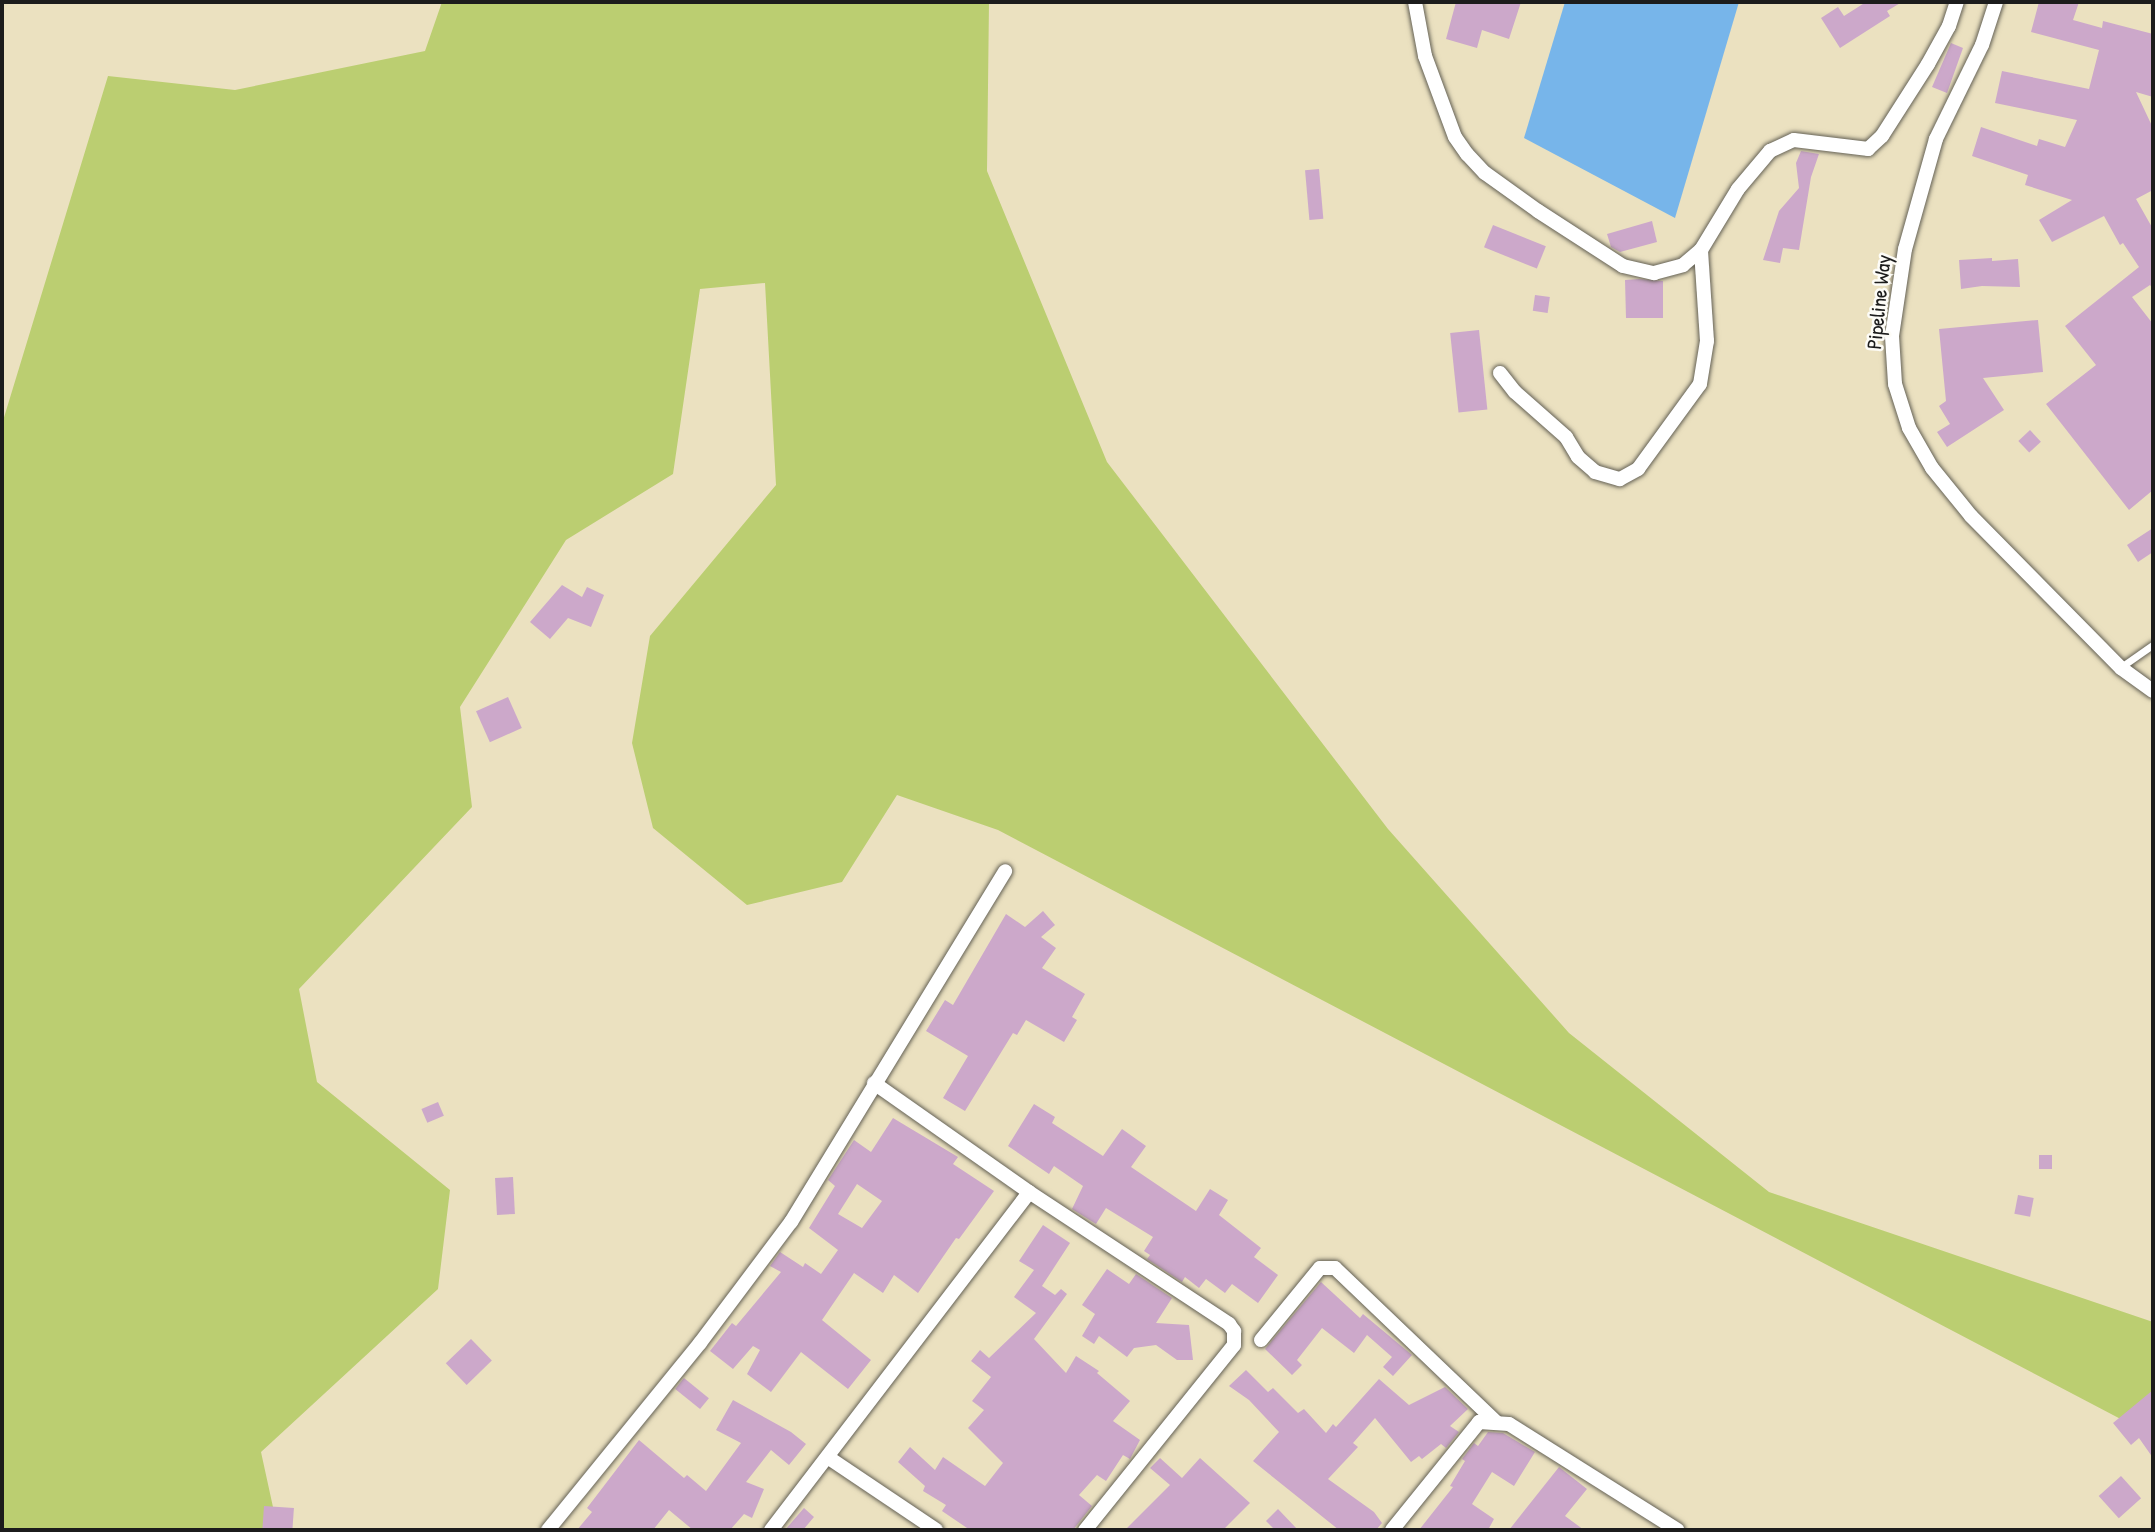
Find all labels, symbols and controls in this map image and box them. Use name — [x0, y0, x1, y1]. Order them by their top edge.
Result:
street label: Pipeline Way — [1861, 253, 1897, 351]

